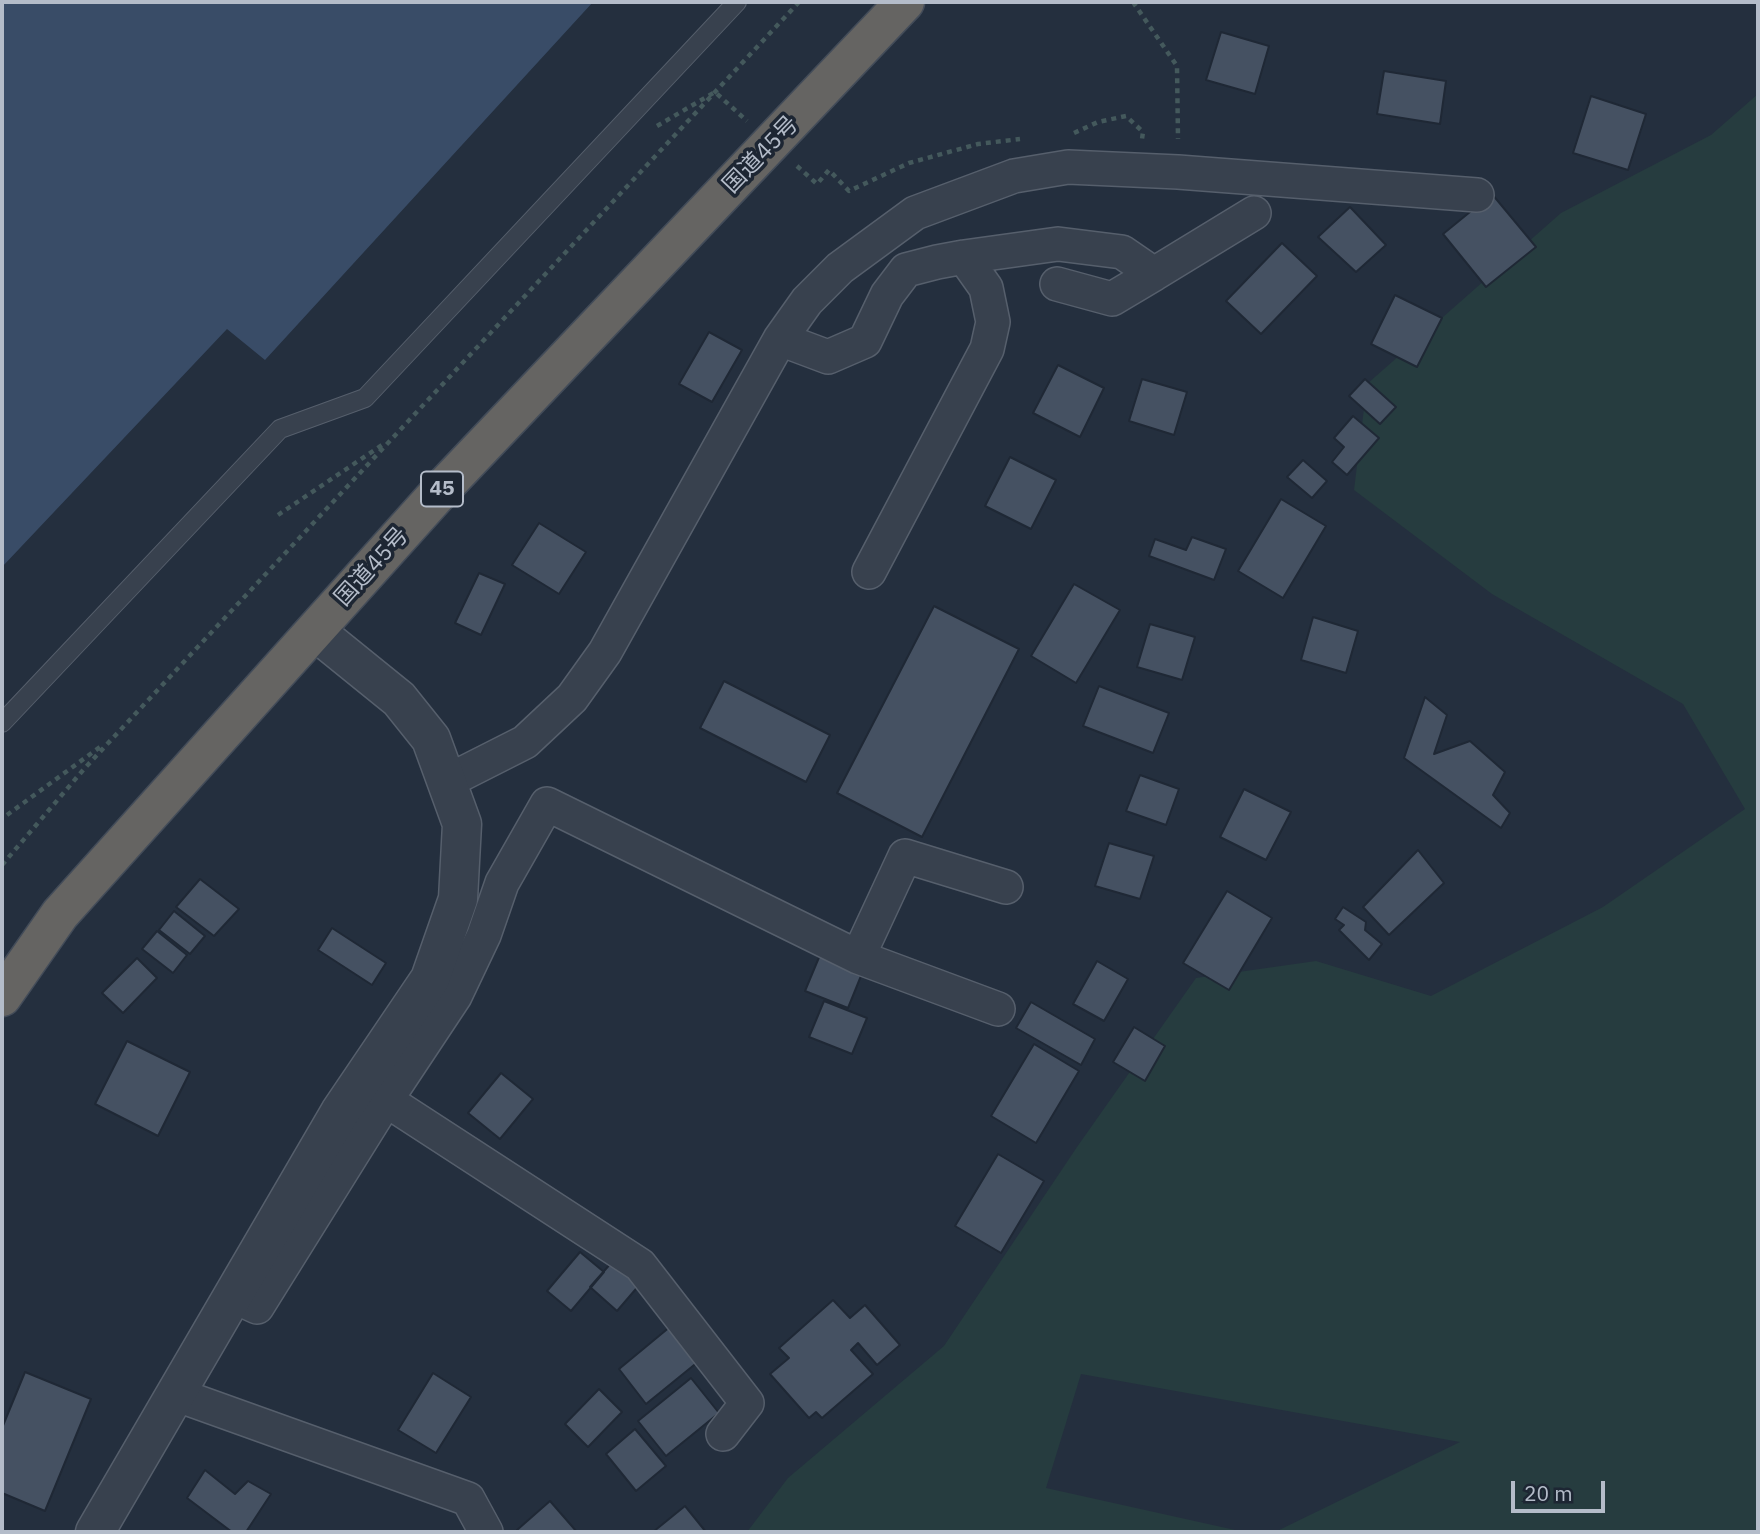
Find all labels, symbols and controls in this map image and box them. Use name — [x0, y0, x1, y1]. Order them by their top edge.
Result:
street label: 国道45号 — [718, 111, 804, 199]
road number: 45 — [421, 472, 463, 506]
street label: 国道45号 — [329, 522, 415, 612]
scale bar — [1515, 1468, 1610, 1512]
text: 20 m — [1524, 1479, 1573, 1507]

